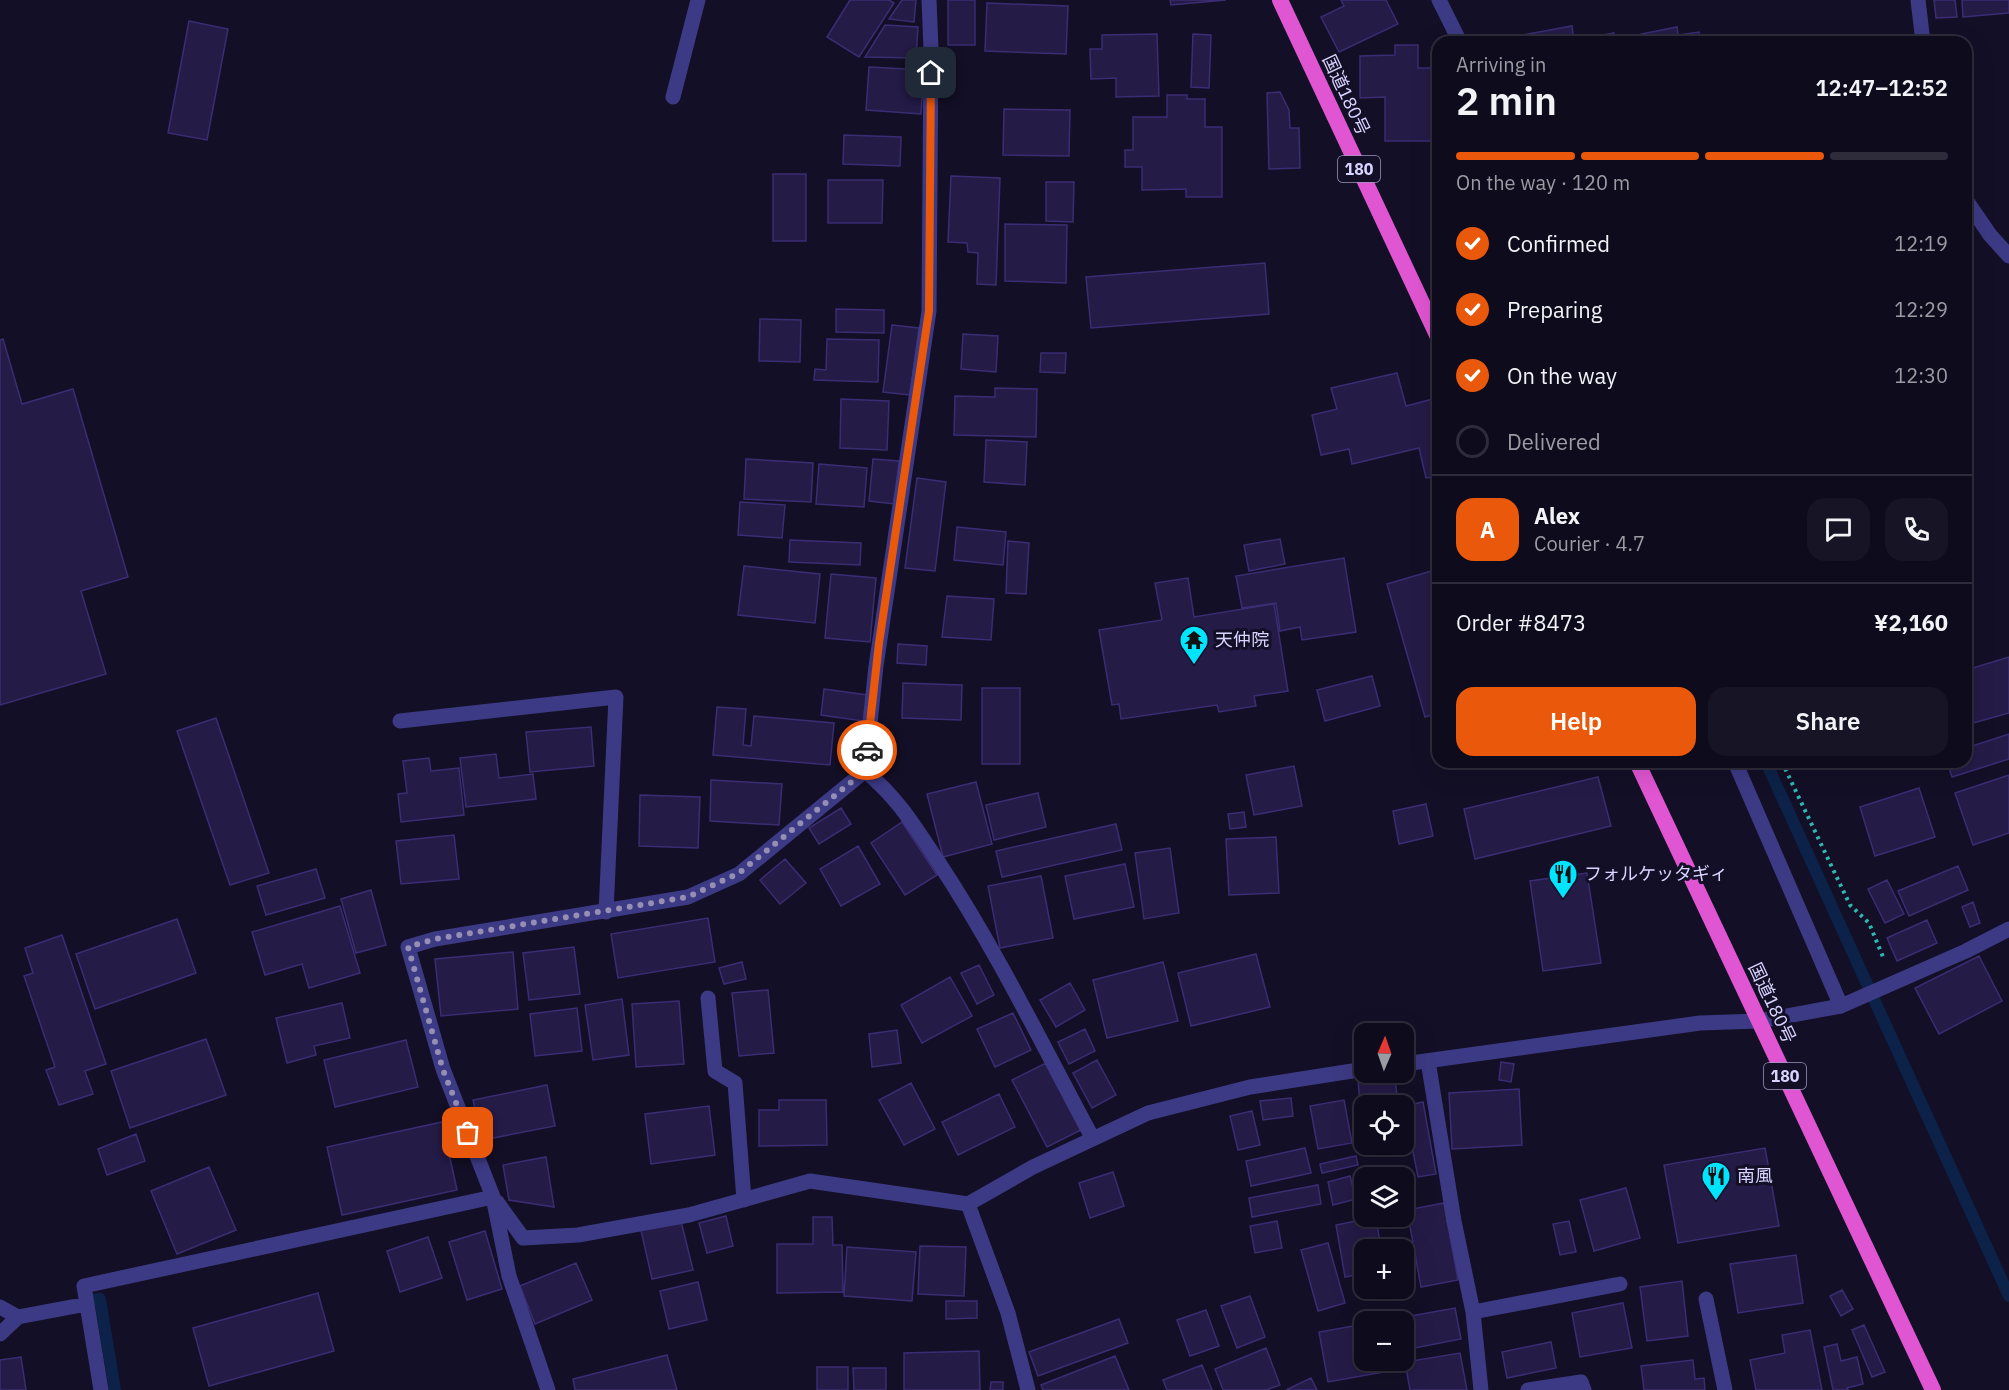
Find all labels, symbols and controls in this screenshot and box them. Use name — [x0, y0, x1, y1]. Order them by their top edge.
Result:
pin — [905, 47, 956, 98]
street label: 国道180号 — [1318, 51, 1375, 139]
text: Arriving in — [1456, 51, 1546, 78]
icon: home — [914, 56, 947, 89]
text: 12:47–12:52 — [1815, 73, 1948, 102]
text: 2 min — [1456, 75, 1557, 126]
road number: 180 — [1338, 156, 1380, 182]
text: On the way · 120 m — [1456, 169, 1630, 196]
icon: check — [1456, 227, 1489, 260]
text: Confirmed — [1507, 229, 1610, 258]
text: 12:19 — [1894, 230, 1948, 257]
icon: check — [1456, 293, 1489, 326]
text: Preparing — [1507, 295, 1602, 324]
text: 12:29 — [1894, 296, 1948, 323]
icon: check — [1456, 359, 1489, 392]
text: On the way — [1507, 361, 1617, 390]
text: 12:30 — [1894, 362, 1948, 389]
text: Delivered — [1507, 427, 1601, 456]
button: chat — [1807, 498, 1870, 561]
button: phone — [1885, 498, 1948, 561]
text: Alex — [1534, 501, 1580, 530]
text: A — [1480, 515, 1495, 544]
text: Courier · 4.7 — [1534, 530, 1645, 557]
text: Order #8473 — [1456, 608, 1586, 637]
text: ¥2,160 — [1874, 608, 1948, 637]
temple icon: 天仲院 — [1178, 624, 1210, 666]
place label: 天仲院 — [1215, 628, 1269, 651]
button: Help — [1456, 687, 1696, 756]
button: Share — [1708, 687, 1948, 756]
courier — [837, 720, 897, 780]
icon: car — [851, 734, 884, 767]
restaurant icon: フォルケッタギィ — [1547, 858, 1579, 900]
place label: フォルケッタギィ — [1584, 862, 1728, 885]
street label: 国道180号 — [1744, 959, 1801, 1047]
north arrow — [1354, 1023, 1414, 1083]
map controls — [1354, 1023, 1414, 1371]
road number: 180 — [1764, 1063, 1806, 1089]
button: locate — [1354, 1095, 1414, 1155]
pin — [442, 1107, 493, 1158]
icon: bag — [451, 1116, 484, 1149]
restaurant icon: 南風 — [1700, 1160, 1732, 1202]
place label: 南風 — [1737, 1164, 1773, 1187]
button: layers — [1354, 1167, 1414, 1227]
button: + — [1354, 1239, 1414, 1299]
button: − — [1354, 1311, 1414, 1371]

